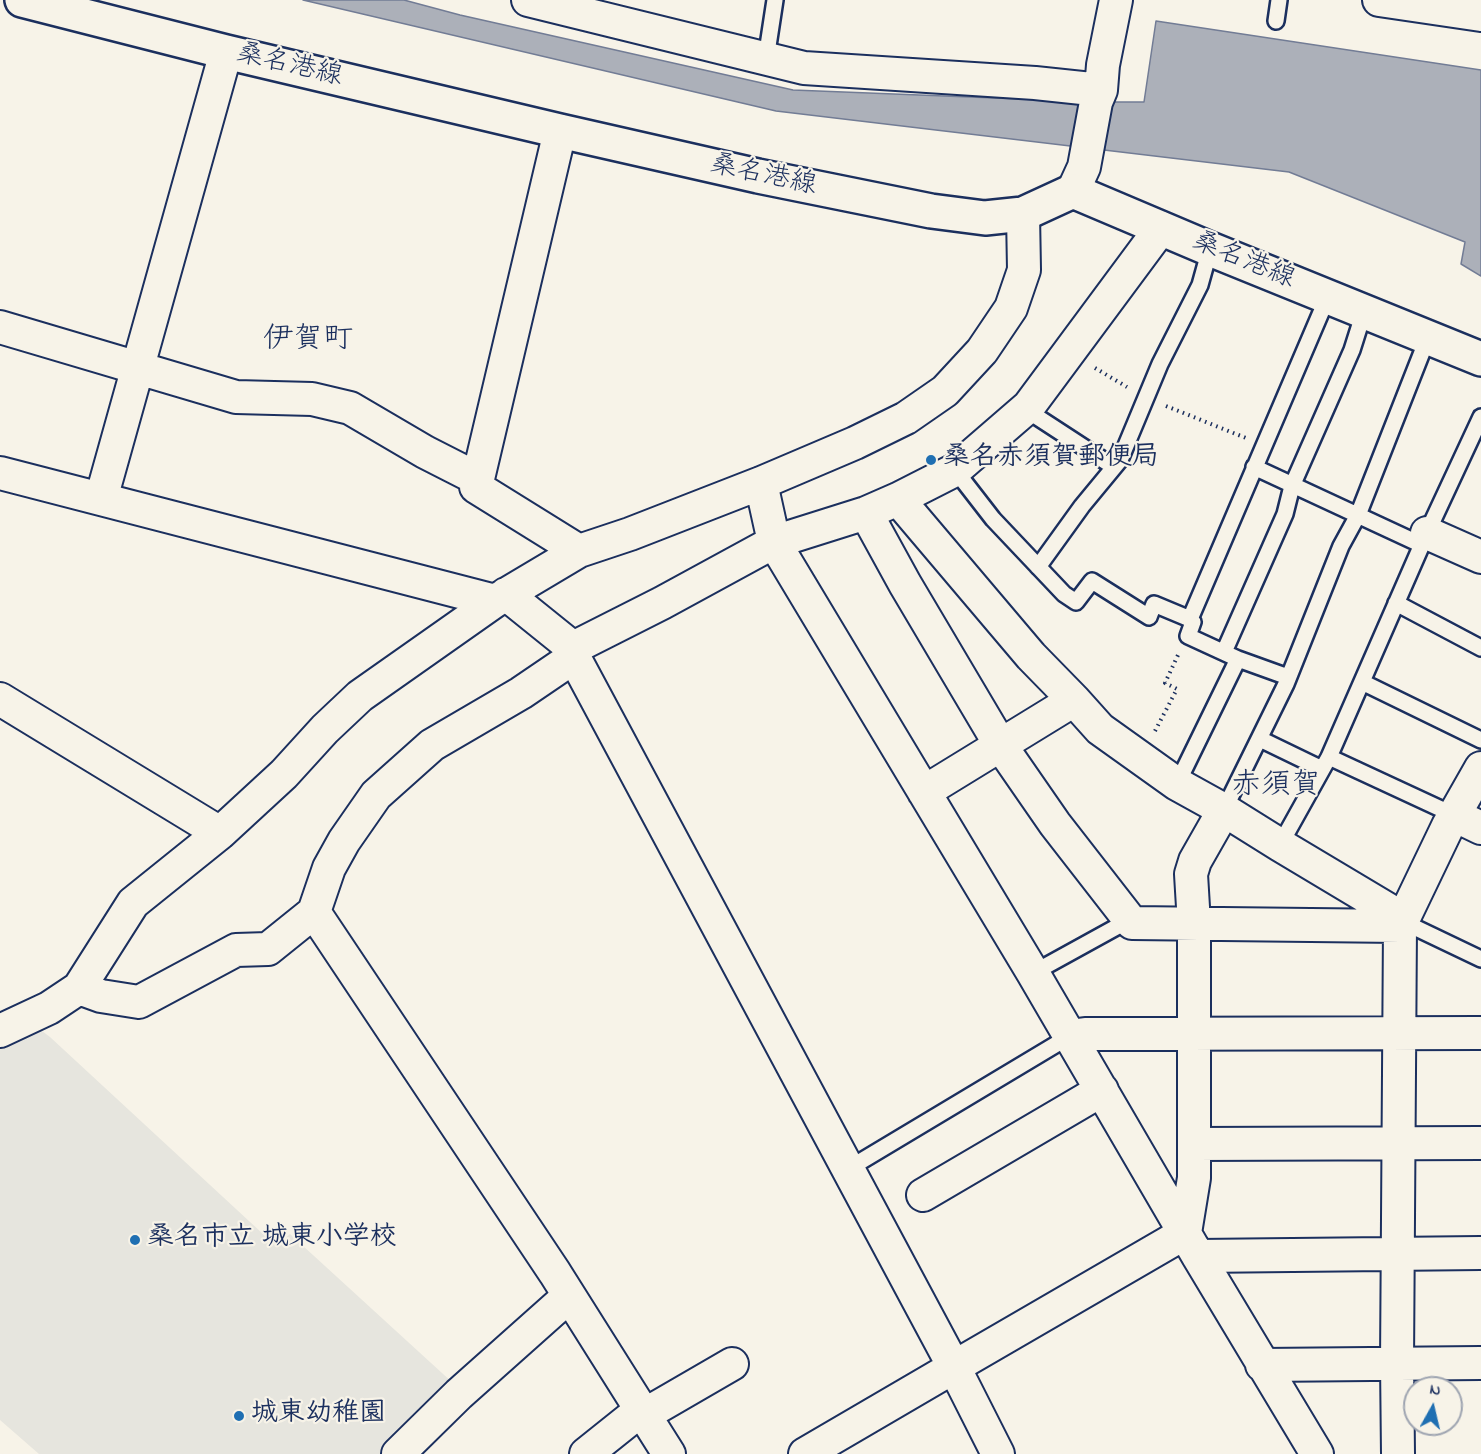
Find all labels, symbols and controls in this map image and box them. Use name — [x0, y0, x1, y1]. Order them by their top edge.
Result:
street label: 桑名港線 — [233, 39, 345, 95]
street label: 桑名港線 — [707, 150, 819, 204]
street label: 桑名港線 — [1187, 227, 1299, 297]
district label: 伊賀町 — [263, 324, 353, 360]
place label: 桑名赤須賀郵便局 — [943, 444, 1159, 476]
marker: 桑名赤須賀郵便局 — [924, 453, 938, 467]
district label: 赤須賀 — [1231, 770, 1321, 806]
place label: 桑名市立 城東小学校 — [147, 1224, 397, 1256]
marker: 桑名市立 城東小学校 — [128, 1233, 142, 1247]
north arrow — [1403, 1376, 1463, 1436]
text: N — [1428, 1378, 1442, 1403]
place label: 城東幼稚園 — [251, 1400, 386, 1432]
marker: 城東幼稚園 — [232, 1409, 246, 1423]

